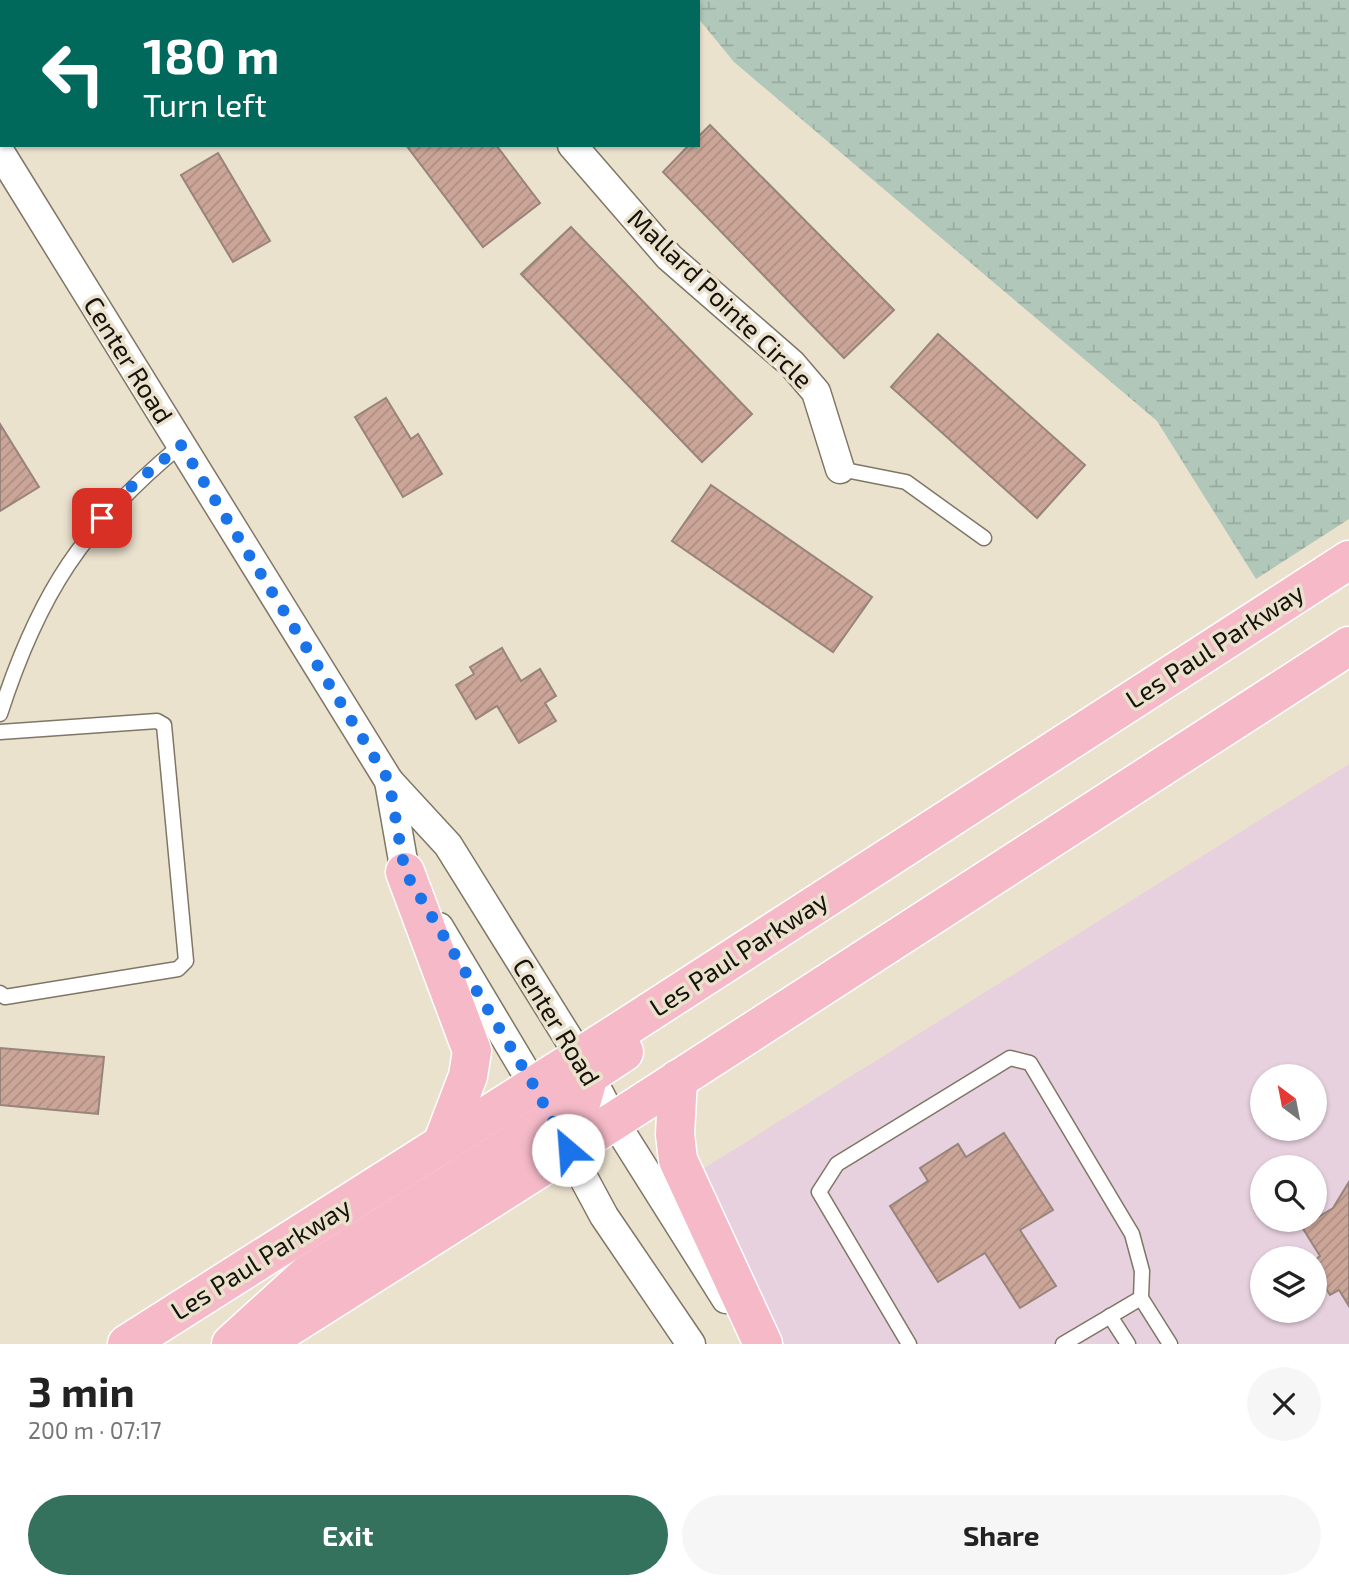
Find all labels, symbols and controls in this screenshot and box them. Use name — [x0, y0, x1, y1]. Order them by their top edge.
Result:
text: 180 m — [143, 25, 279, 84]
icon: left — [28, 28, 119, 119]
text: Turn left — [143, 85, 267, 123]
street label: Mallard Pointe Circle — [622, 202, 820, 394]
street label: Center Road — [78, 290, 180, 428]
pin — [72, 488, 132, 548]
icon: arrive — [83, 499, 121, 537]
street label: Les Paul Parkway — [1119, 576, 1309, 714]
street label: Les Paul Parkway — [643, 884, 833, 1022]
street label: Center Road — [507, 952, 607, 1091]
north arrow — [1250, 1064, 1326, 1141]
map controls — [1250, 1064, 1327, 1323]
position arrow — [531, 1113, 605, 1187]
button: search — [1250, 1155, 1327, 1232]
street label: Les Paul Parkway — [165, 1190, 356, 1325]
button: layers — [1250, 1246, 1327, 1323]
text: 3 min — [28, 1365, 135, 1415]
button: close — [1247, 1367, 1321, 1441]
text: 200 m · 07:17 — [28, 1416, 162, 1444]
button: Exit — [28, 1495, 668, 1575]
button: Share — [682, 1495, 1321, 1575]

